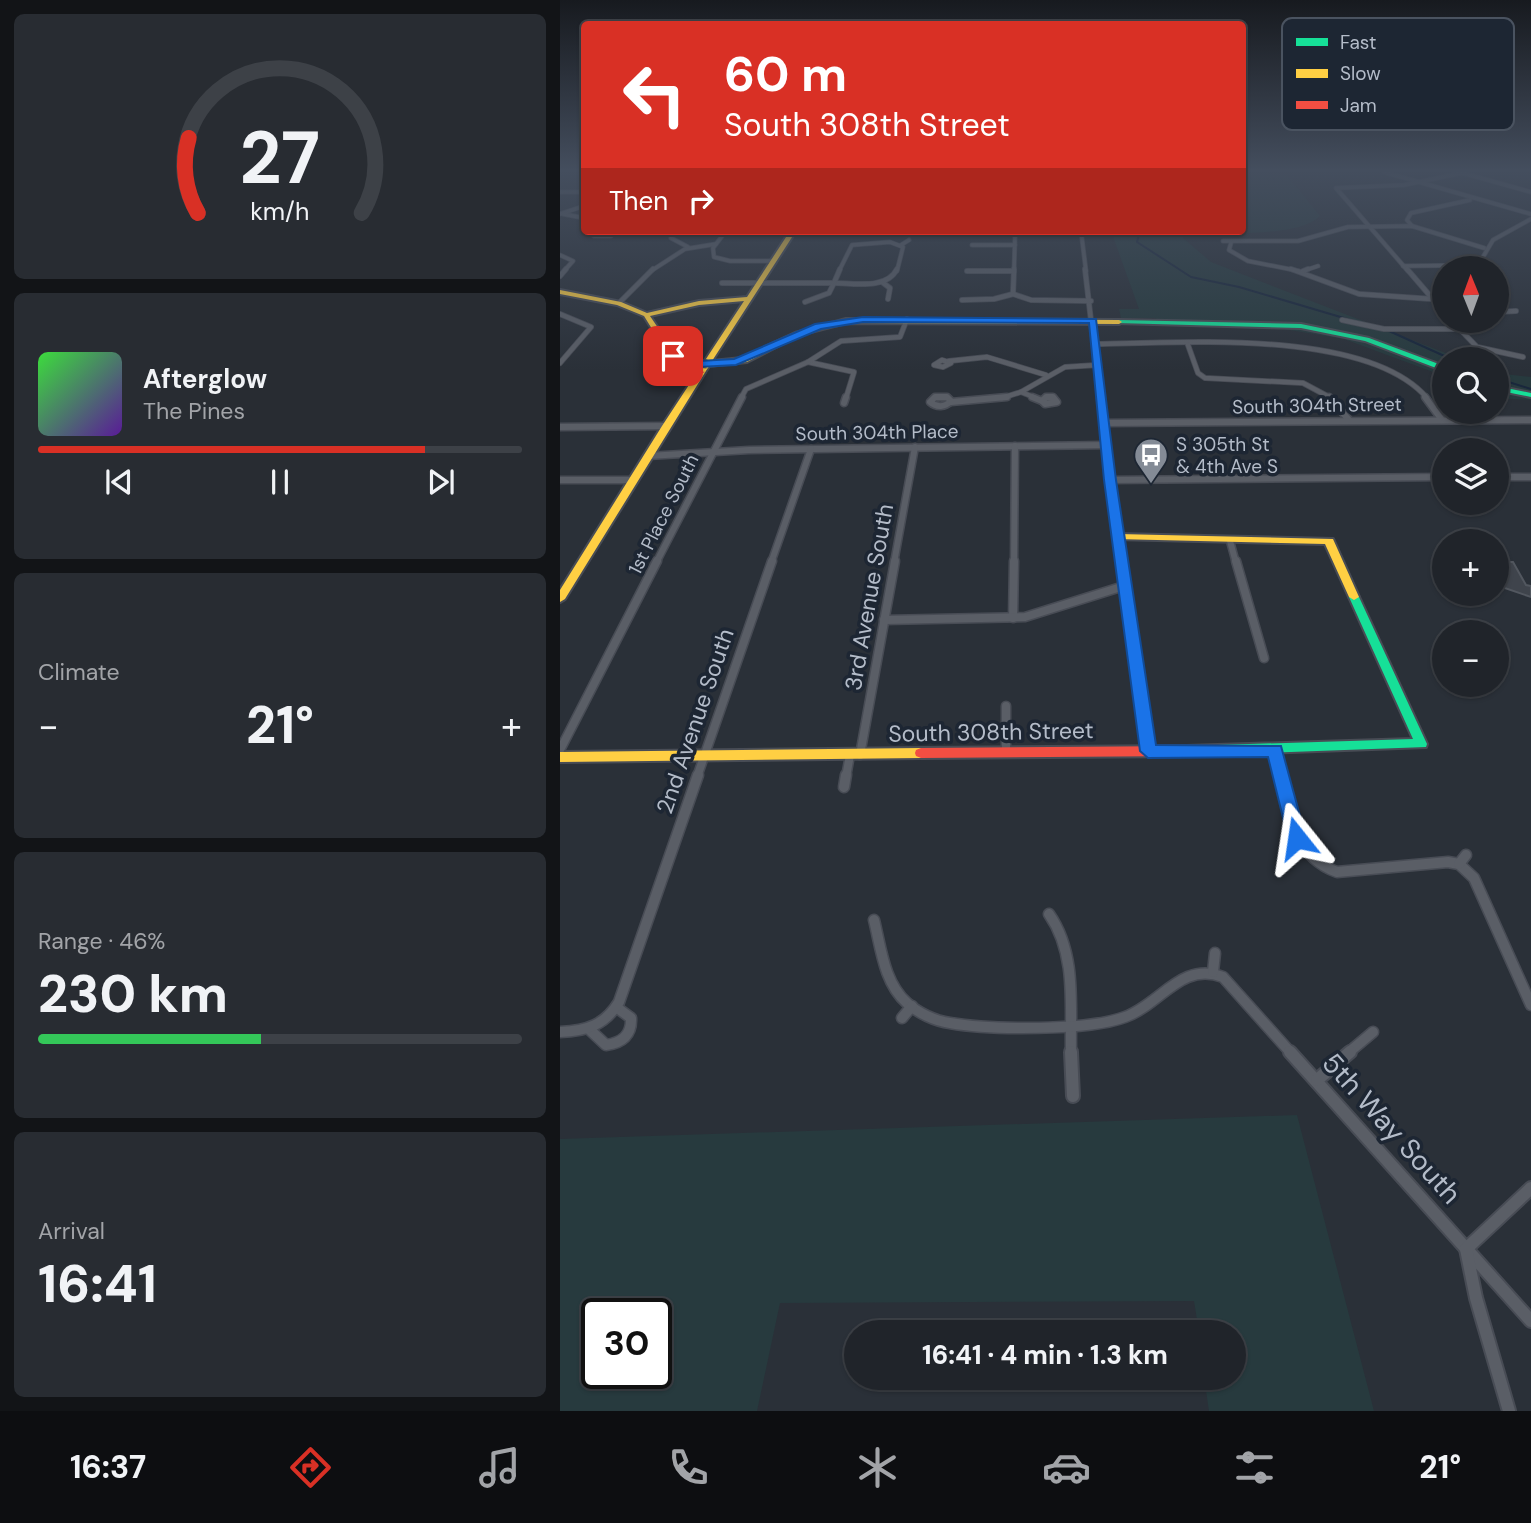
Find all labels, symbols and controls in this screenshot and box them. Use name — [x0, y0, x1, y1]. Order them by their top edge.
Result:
legend — [1282, 18, 1514, 130]
text: Fast — [1340, 30, 1376, 55]
text: 60 m — [724, 42, 847, 106]
icon: left — [609, 49, 700, 140]
text: Slow — [1340, 61, 1381, 86]
text: Jam — [1340, 93, 1377, 118]
text: South 308th Street — [724, 104, 1010, 146]
text: 27 — [240, 111, 320, 206]
icon: right — [682, 182, 720, 220]
text: Then — [609, 184, 668, 218]
text: km/h — [250, 195, 310, 228]
north arrow — [1432, 256, 1508, 332]
map controls — [1432, 256, 1509, 697]
pin — [643, 326, 703, 386]
icon: arrive — [654, 337, 692, 375]
button: search — [1432, 347, 1509, 424]
text: Afterglow — [143, 362, 267, 396]
street label: South 304th Street — [1232, 392, 1402, 419]
text: The Pines — [143, 396, 245, 426]
street label: South 304th Place — [795, 419, 959, 446]
place label: S 305th St & 4th Ave S — [1176, 432, 1278, 479]
bus stop icon: S 305th St & 4th Ave S — [1132, 436, 1170, 485]
button: layers — [1432, 438, 1509, 515]
street label: 1st Place South — [622, 450, 704, 578]
icon: previous — [100, 463, 138, 501]
icon: pause — [261, 463, 299, 501]
icon: next — [422, 463, 460, 501]
street label: 3rd Avenue South — [838, 501, 900, 693]
button: + — [1432, 529, 1509, 606]
button: − — [1432, 620, 1509, 697]
street label: 2nd Avenue South — [649, 625, 741, 817]
text: Climate — [38, 657, 120, 687]
text: 21° — [246, 691, 314, 759]
text: − — [38, 701, 59, 751]
text: + — [501, 701, 522, 751]
street label: South 308th Street — [888, 715, 1094, 749]
position arrow — [1260, 801, 1334, 875]
text: Range · 46% — [38, 926, 165, 956]
text: 230 km — [38, 960, 228, 1028]
street label: 5th Way South — [1314, 1045, 1469, 1212]
text: Arrival — [38, 1216, 105, 1246]
text: 16:41 — [38, 1250, 157, 1318]
speed limit sign: 30 — [581, 1298, 672, 1389]
text: 16:41 · 4 min · 1.3 km — [922, 1338, 1168, 1372]
icon: directions — [286, 1443, 335, 1492]
icon: music — [475, 1443, 524, 1492]
icon: phone — [664, 1443, 713, 1492]
icon: climate — [853, 1443, 902, 1492]
icon: car — [1042, 1443, 1091, 1492]
icon: filters — [1230, 1443, 1279, 1492]
text: 16:37 — [70, 1446, 146, 1488]
text: 21° — [1419, 1446, 1461, 1488]

